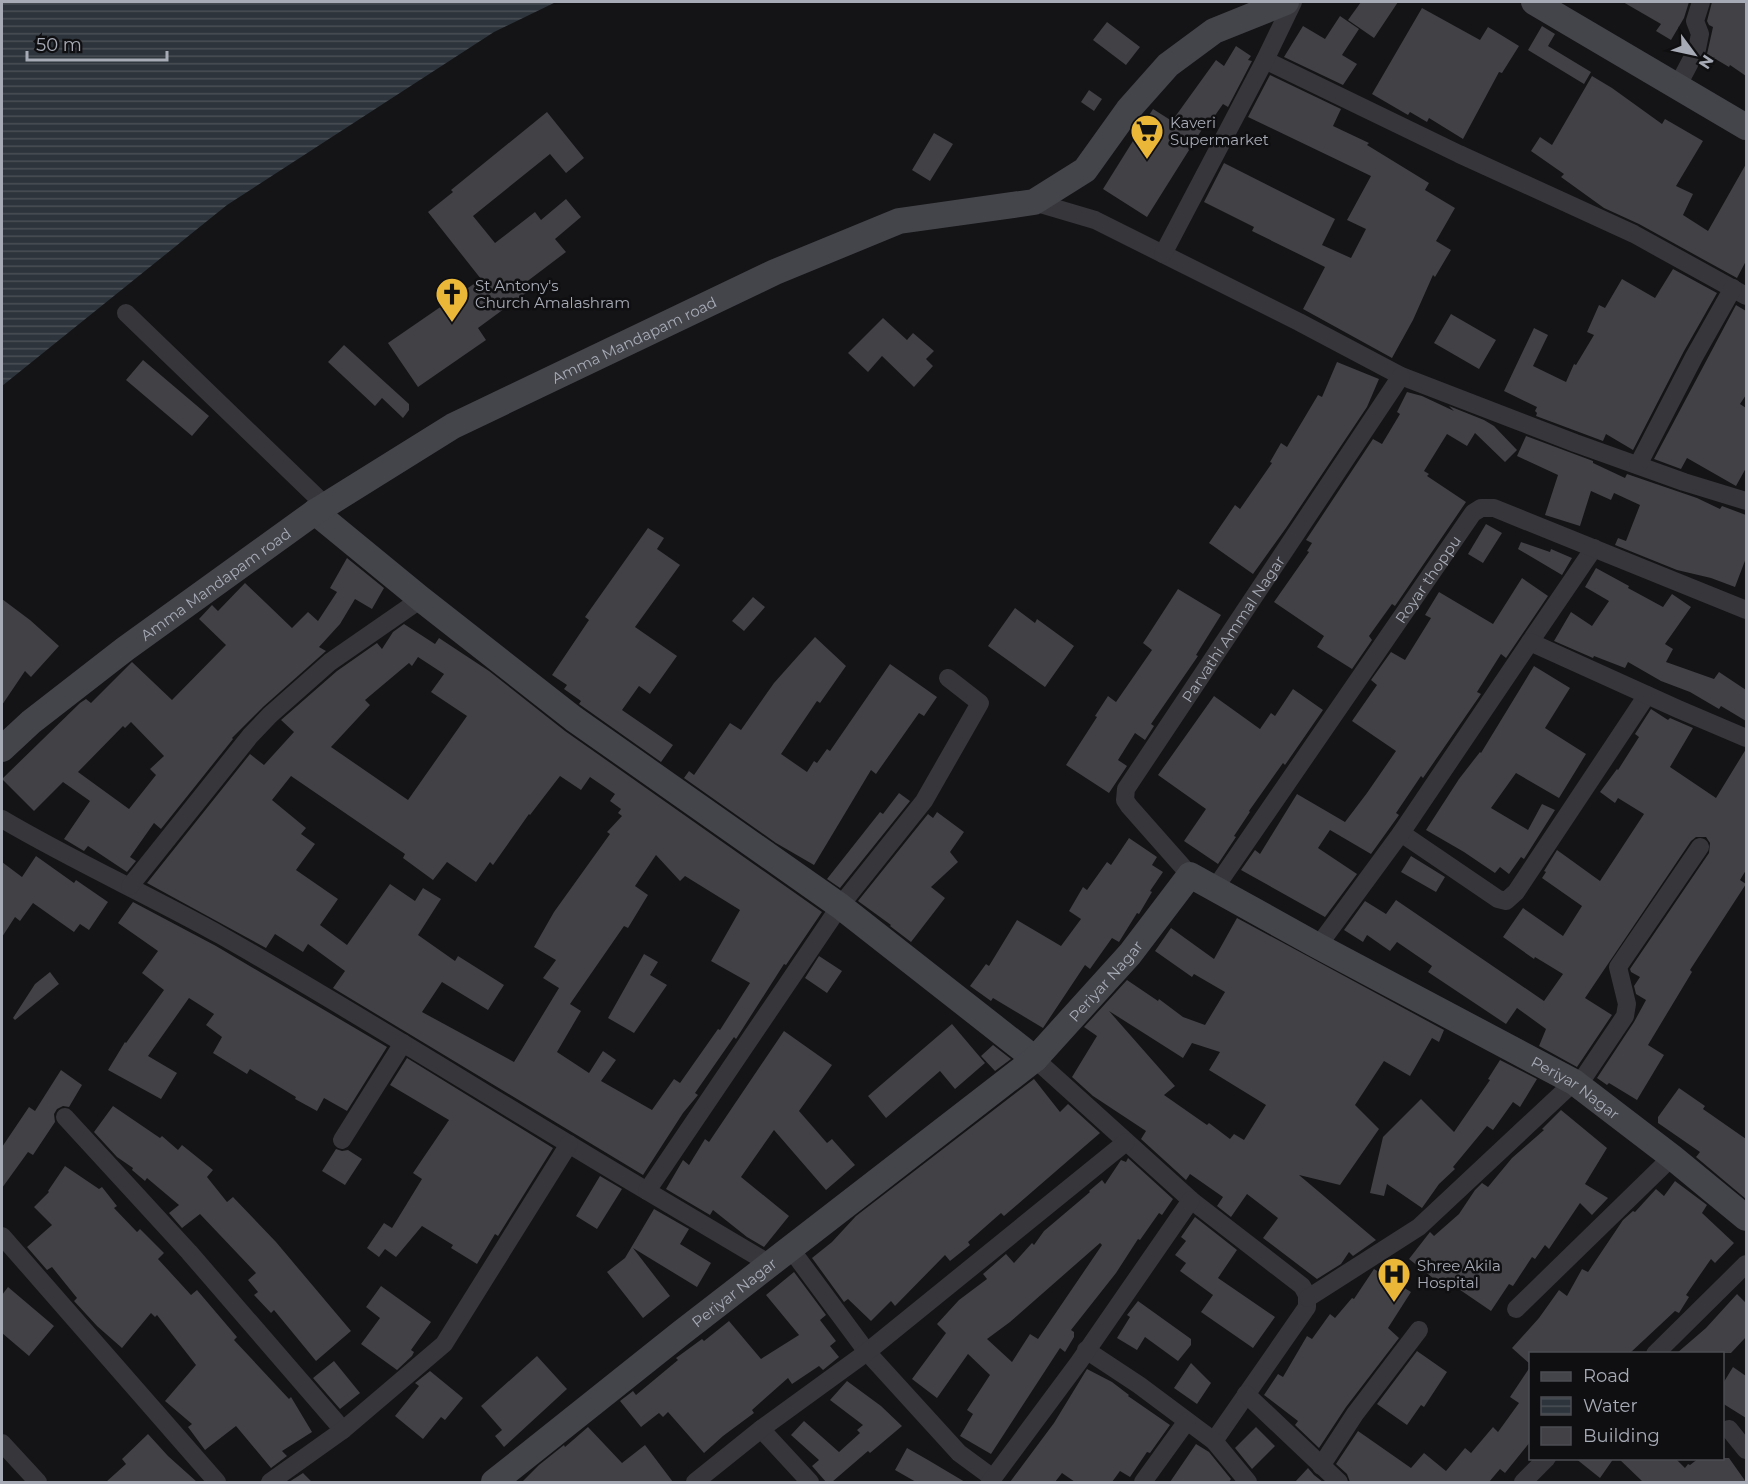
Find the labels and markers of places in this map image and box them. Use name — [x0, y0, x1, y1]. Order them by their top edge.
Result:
supermarket icon: Kaveri Supermarket — [1129, 113, 1165, 160]
place label: Kaveri Supermarket — [1170, 113, 1269, 149]
church icon: St Antony's Church Amalashram — [434, 276, 470, 323]
place label: St Antony's Church Amalashram — [475, 276, 630, 312]
hospital icon: Shree Akila Hospital — [1376, 1256, 1412, 1303]
place label: Shree Akila Hospital — [1417, 1256, 1501, 1292]

